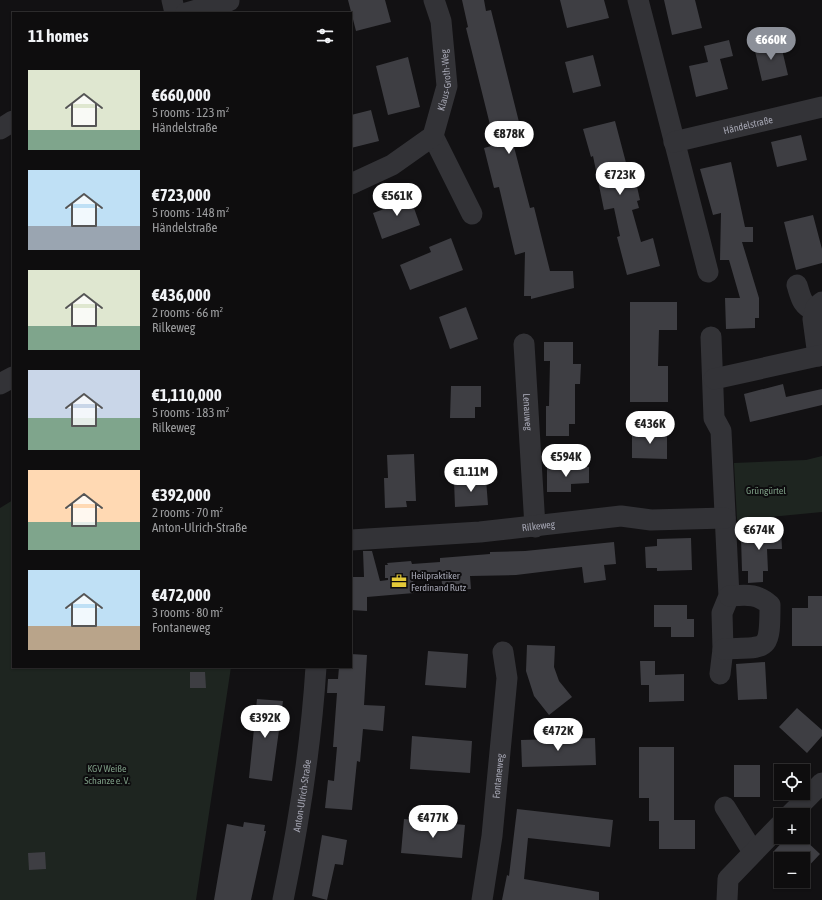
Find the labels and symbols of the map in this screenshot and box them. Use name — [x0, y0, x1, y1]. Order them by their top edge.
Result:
pin: €660K — [743, 27, 799, 61]
street label: Klaus-Groth-Weg — [435, 48, 453, 112]
street label: Händelstraße — [722, 113, 774, 136]
pin: €878K — [481, 121, 537, 155]
pin: €723K — [592, 162, 648, 196]
pin: €561K — [369, 183, 425, 217]
street label: Lenauweg — [521, 393, 535, 432]
pin: €436K — [622, 411, 678, 445]
pin: €594K — [538, 444, 594, 478]
pin: €1.11M — [438, 459, 504, 493]
park label: Grüngürtel — [746, 485, 786, 496]
pin: €674K — [731, 517, 787, 551]
street label: Rilkeweg — [521, 518, 556, 533]
place label: Heilpraktiker Ferdinand Rutz — [411, 570, 467, 593]
office icon: Heilpraktiker Ferdinand Rutz — [390, 572, 408, 590]
pin: €392K — [237, 705, 293, 739]
pin: €472K — [530, 718, 586, 752]
street label: Fontaneweg — [490, 752, 505, 799]
street label: Anton-Ulrich-Straße — [291, 758, 313, 833]
park label: KGV Weiße Schanze e. V. — [84, 763, 130, 786]
pin: €477K — [405, 805, 461, 839]

